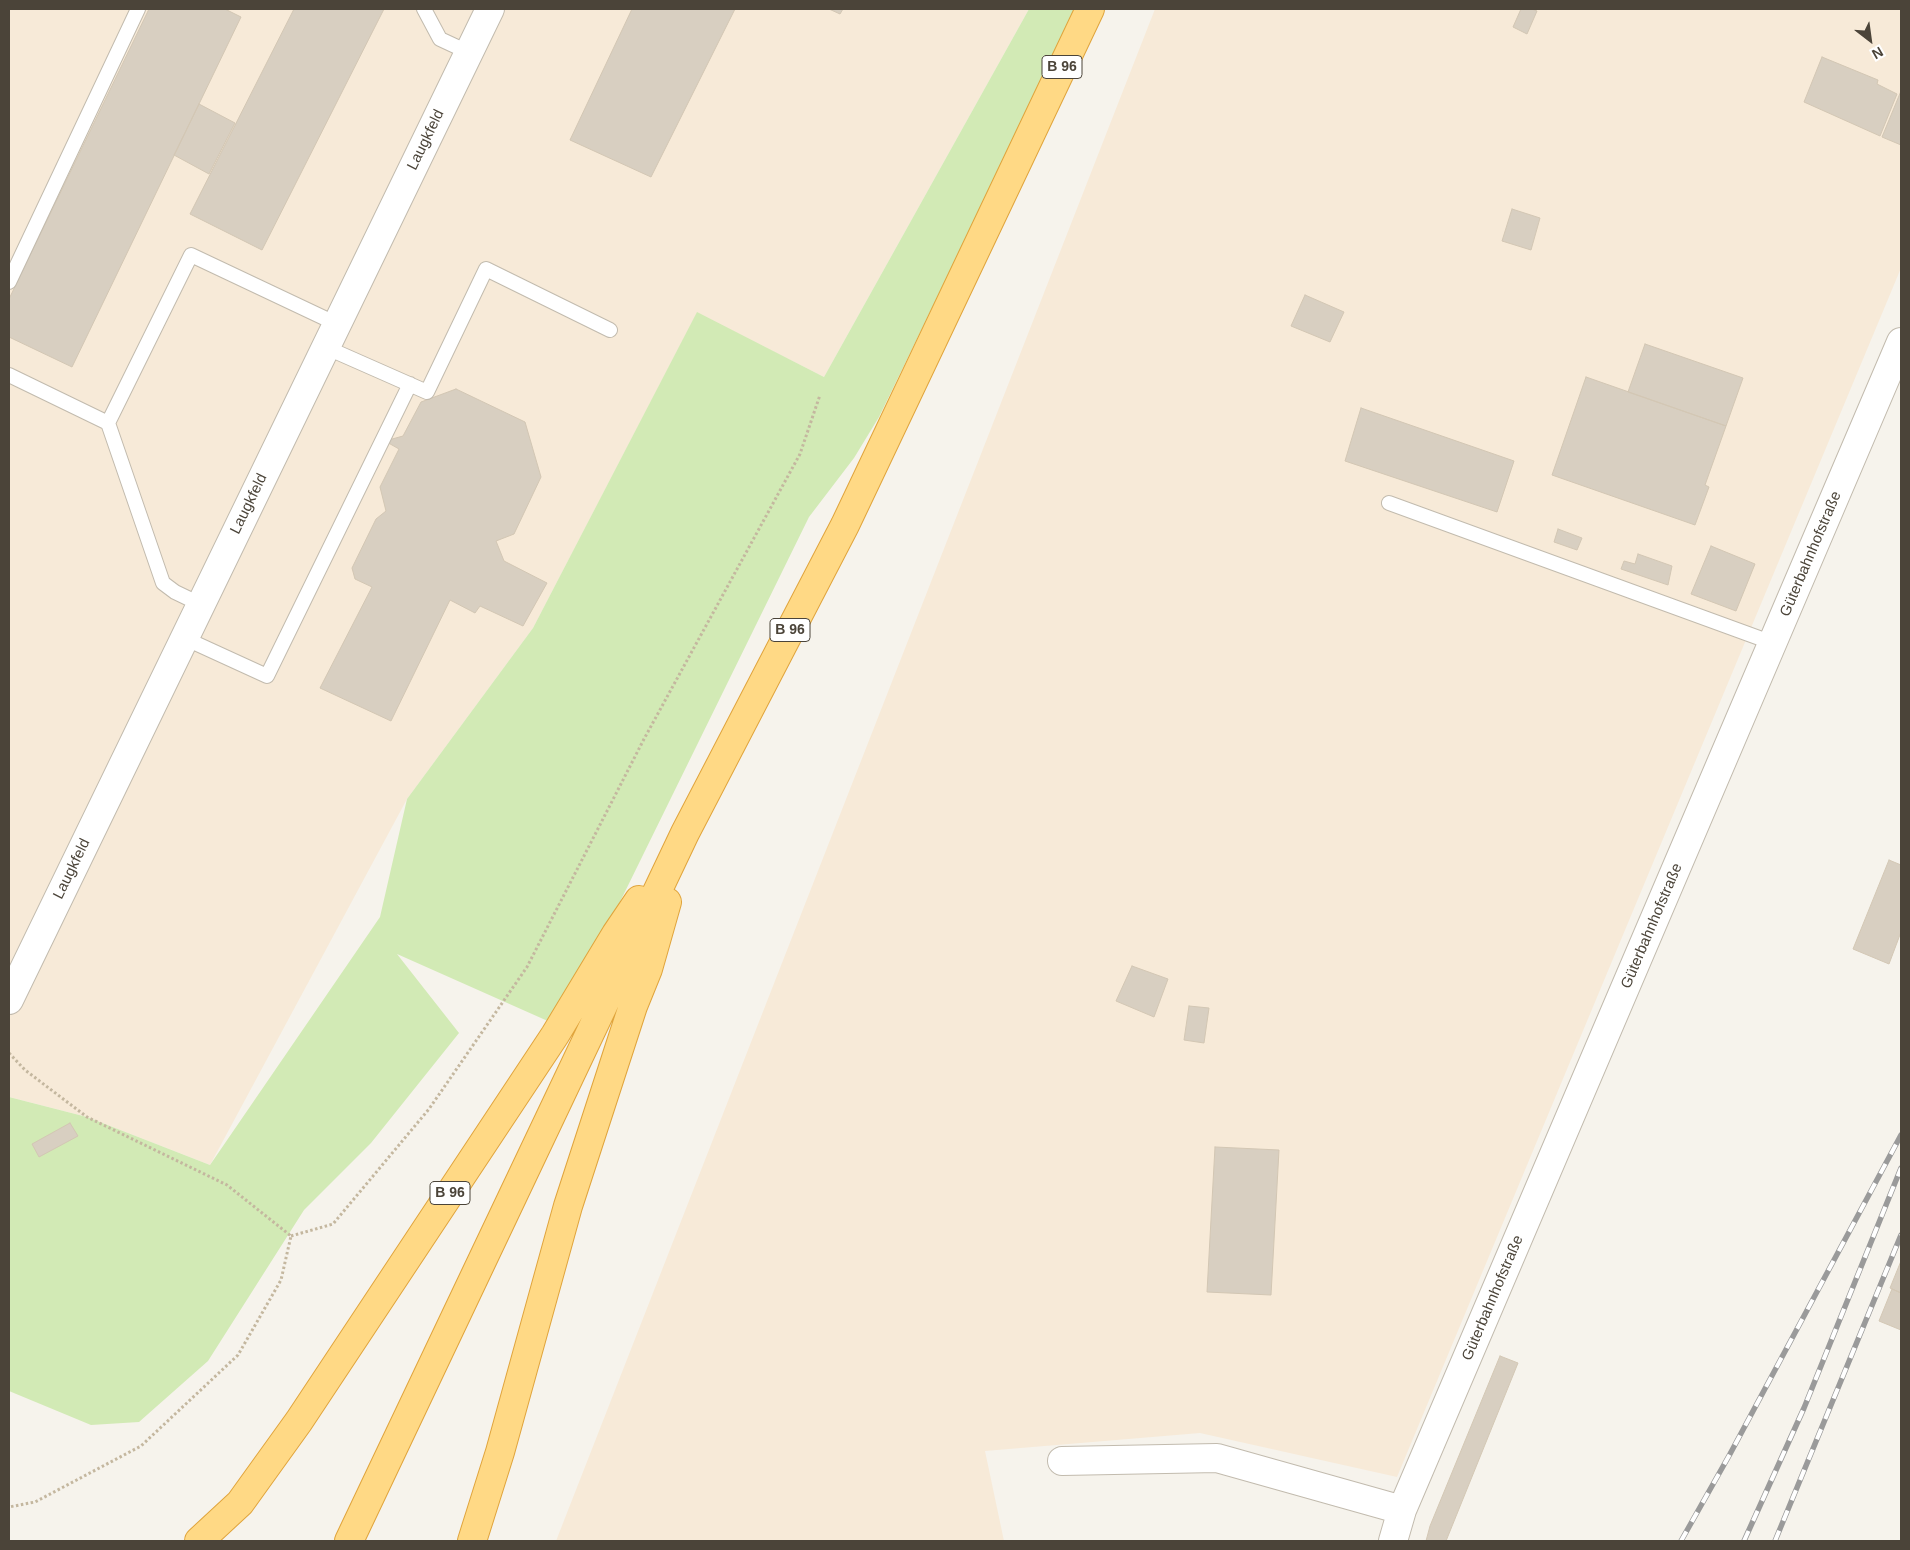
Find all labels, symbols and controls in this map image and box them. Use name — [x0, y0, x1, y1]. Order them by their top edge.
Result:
north arrow — [1845, 15, 1895, 65]
text: N — [1869, 44, 1886, 62]
road number: B 96 — [1042, 56, 1082, 78]
street label: Laugkfeld — [404, 107, 448, 173]
street label: Laugkfeld — [227, 471, 271, 537]
street label: Güterbahnhofstraße — [1776, 489, 1846, 619]
road number: B 96 — [770, 618, 810, 642]
street label: Laugkfeld — [50, 836, 94, 902]
street label: Güterbahnhofstraße — [1617, 861, 1687, 991]
road number: B 96 — [430, 1182, 470, 1204]
street label: Güterbahnhofstraße — [1458, 1233, 1528, 1363]

